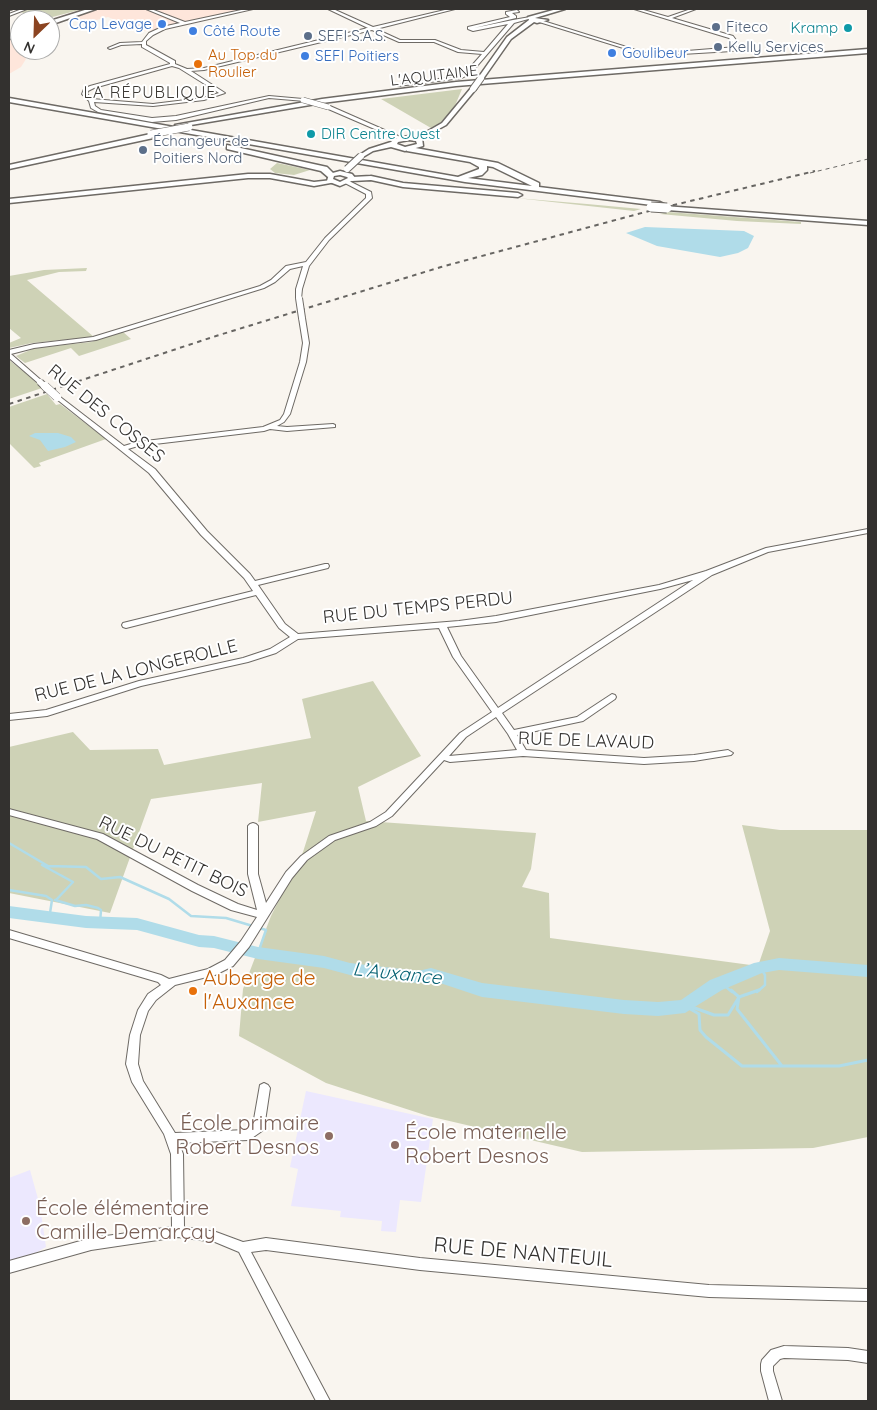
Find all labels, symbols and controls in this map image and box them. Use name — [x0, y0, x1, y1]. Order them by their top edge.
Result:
north arrow — [10, 10, 60, 60]
place label: Cap Levage — [69, 15, 152, 33]
marker: Cap Levage — [156, 18, 168, 30]
place label: Fiteco — [726, 18, 768, 36]
place label: Kramp — [791, 19, 838, 37]
marker: Fiteco — [710, 21, 722, 33]
place label: Côté Route — [203, 22, 280, 40]
marker: Kramp — [842, 22, 854, 34]
marker: Côté Route — [187, 25, 199, 37]
place label: SEFI S.A.S. — [318, 27, 386, 45]
marker: SEFI S.A.S. — [302, 30, 314, 42]
text: N — [21, 37, 38, 58]
place label: Kelly Services — [728, 38, 823, 56]
marker: Kelly Services — [712, 41, 724, 53]
place label: Goulibeur — [622, 44, 689, 62]
place label: Au Top du Roulier — [208, 46, 278, 81]
place label: SEFI Poitiers — [315, 47, 399, 65]
marker: Goulibeur — [606, 47, 618, 59]
marker: SEFI Poitiers — [299, 50, 311, 62]
marker: Au Top du Roulier — [192, 58, 204, 70]
street label: L'AQUITAINE — [389, 62, 479, 90]
district label: LA RÉPUBLIQUE — [82, 83, 218, 103]
place label: DIR Centre Ouest — [321, 125, 440, 143]
marker: DIR Centre Ouest — [305, 128, 317, 140]
place label: Échangeur de Poitiers Nord — [153, 132, 249, 167]
marker: Échangeur de Poitiers Nord — [137, 144, 149, 156]
street label: RUE DES COSSES — [43, 360, 169, 468]
street label: RUE DU TEMPS PERDU — [322, 587, 514, 629]
street label: RUE DE LA LONGEROLLE — [32, 635, 240, 707]
street label: RUE DE LAVAUD — [518, 728, 654, 754]
street label: RUE DU PETIT BOIS — [95, 812, 251, 902]
water label: L’Auxance — [352, 958, 442, 990]
place label: Auberge de l'Auxance — [203, 966, 316, 1016]
marker: Auberge de l'Auxance — [187, 985, 199, 997]
place label: École primaire Robert Desnos — [175, 1111, 319, 1161]
place label: École maternelle Robert Desnos — [405, 1120, 567, 1170]
marker: École primaire Robert Desnos — [323, 1130, 335, 1142]
marker: École maternelle Robert Desnos — [389, 1139, 401, 1151]
place label: École élémentaire Camille Demarçay — [36, 1196, 216, 1246]
marker: École élémentaire Camille Demarçay — [20, 1215, 32, 1227]
street label: RUE DE NANTEUIL — [432, 1233, 614, 1273]

